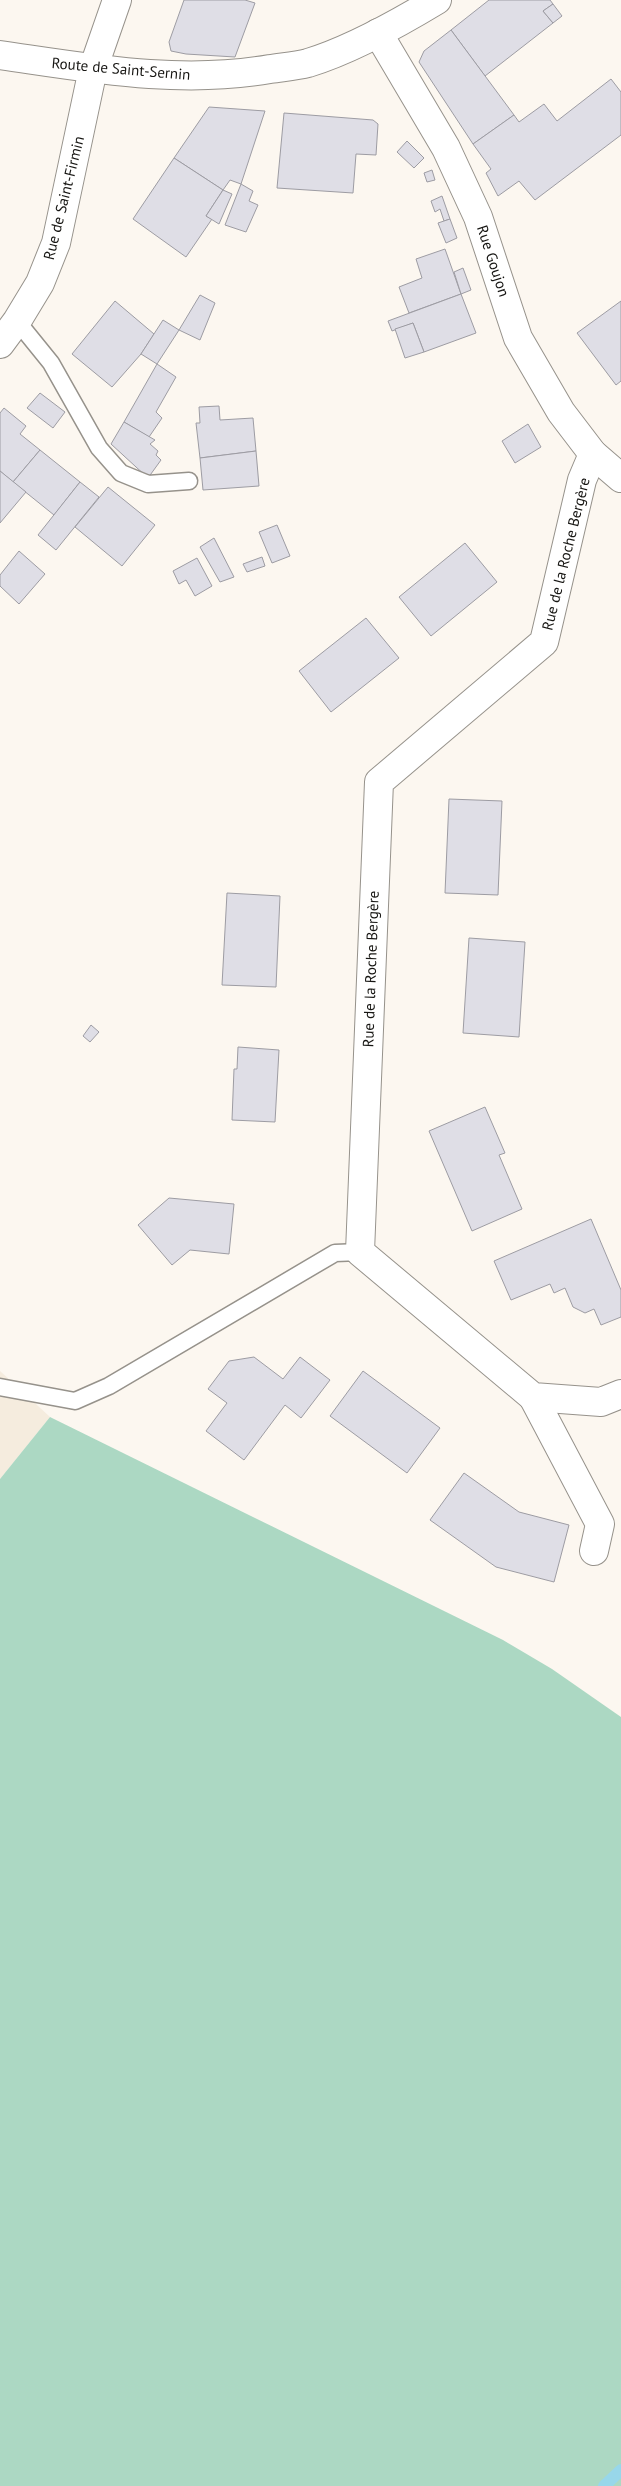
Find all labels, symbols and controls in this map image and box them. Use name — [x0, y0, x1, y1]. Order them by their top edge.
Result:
street label: Route de Saint-Sernin — [51, 53, 191, 84]
street label: Rue de Saint-Firmin — [39, 134, 88, 262]
street label: Rue Goujon — [473, 223, 514, 299]
street label: Rue de la Roche Bergère — [537, 476, 594, 632]
street label: Rue de la Roche Bergère — [358, 890, 383, 1048]

